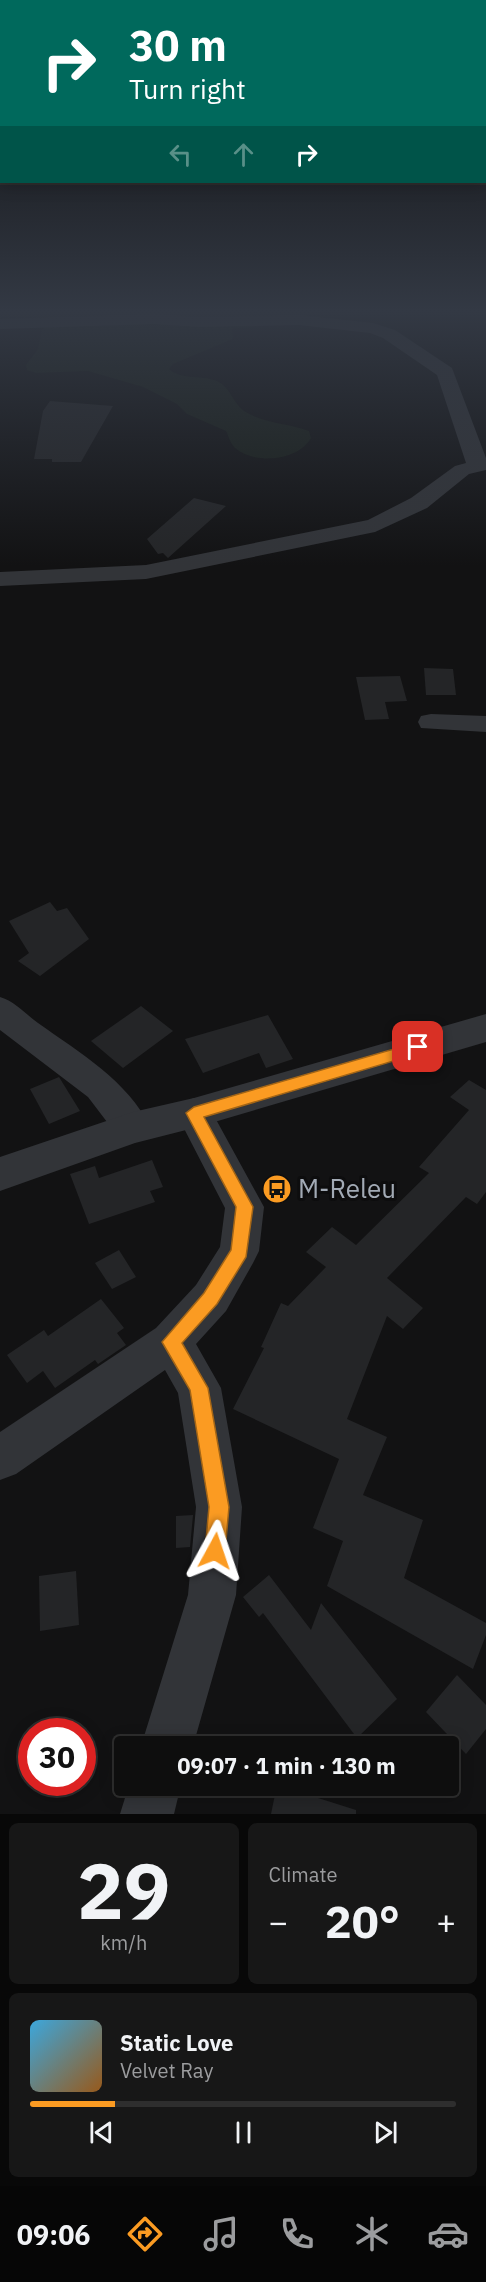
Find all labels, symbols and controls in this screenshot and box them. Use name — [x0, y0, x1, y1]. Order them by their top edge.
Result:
text: 30 m — [129, 18, 227, 73]
icon: right — [30, 24, 108, 102]
text: Turn right — [129, 71, 246, 106]
icon: left — [164, 138, 197, 171]
icon: ahead — [227, 138, 260, 171]
icon: right — [290, 138, 323, 171]
pin — [392, 1021, 443, 1072]
icon: arrive — [401, 1030, 434, 1063]
place label: M-Releu — [298, 1171, 396, 1205]
bus stop icon: M-Releu — [261, 1173, 293, 1205]
position arrow — [183, 1519, 247, 1583]
speed limit sign: 30 — [18, 1718, 96, 1796]
text: 09:07 · 1 min · 130 m — [177, 1751, 396, 1780]
text: 29 — [77, 1839, 171, 1940]
text: Climate — [269, 1861, 337, 1888]
text: 20° — [325, 1892, 400, 1950]
text: − — [269, 1900, 288, 1943]
text: + — [436, 1900, 456, 1943]
text: km/h — [100, 1929, 147, 1956]
text: Static Love — [120, 2028, 233, 2057]
text: Velvet Ray — [120, 2057, 213, 2084]
icon: previous — [85, 2116, 118, 2149]
icon: pause — [227, 2116, 260, 2149]
icon: next — [369, 2116, 402, 2149]
icon: directions — [124, 2213, 166, 2255]
icon: music — [200, 2213, 242, 2255]
icon: phone — [276, 2213, 318, 2255]
icon: climate — [351, 2213, 393, 2255]
icon: car — [427, 2213, 469, 2255]
text: 09:06 — [17, 2217, 91, 2252]

